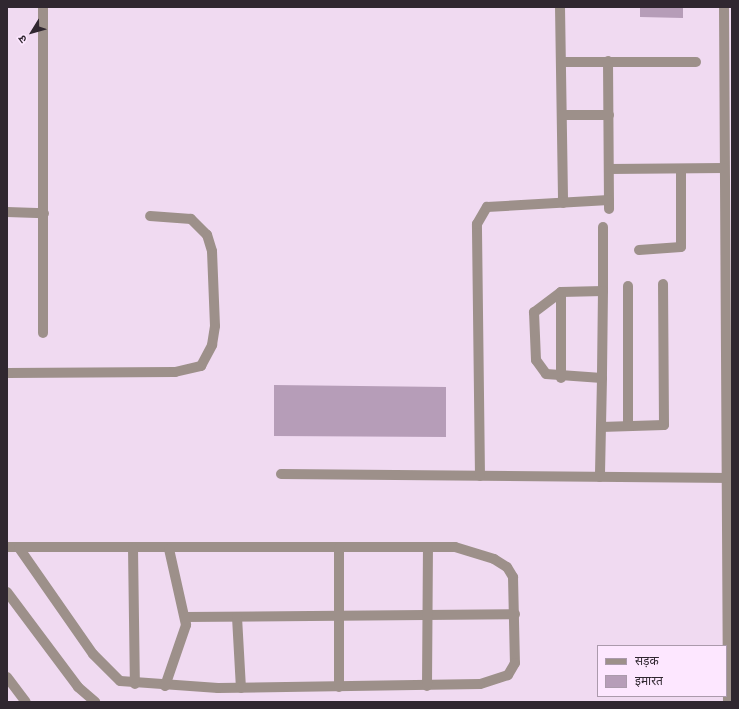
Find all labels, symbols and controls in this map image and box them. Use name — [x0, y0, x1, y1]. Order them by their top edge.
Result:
north arrow — [12, 12, 52, 52]
text: उ — [15, 32, 30, 46]
legend — [597, 645, 727, 697]
text: सड़क — [635, 653, 659, 668]
text: इमारत — [635, 673, 663, 688]

